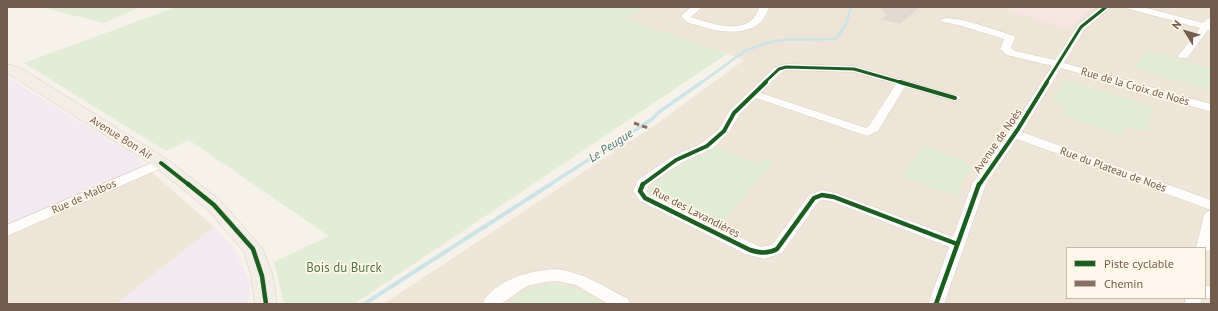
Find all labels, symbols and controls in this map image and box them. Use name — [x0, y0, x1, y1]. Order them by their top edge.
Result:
north arrow — [1166, 12, 1206, 52]
text: N — [1169, 18, 1184, 32]
street label: Rue de la Croix de Noès — [1079, 65, 1191, 109]
street label: Avenue de Noès — [971, 106, 1025, 176]
street label: Avenue Bon Air — [87, 113, 155, 163]
water label: Le Peugue — [586, 126, 636, 166]
street label: Rue du Plateau de Noès — [1058, 145, 1168, 195]
street label: Rue de Malbos — [50, 177, 118, 217]
street label: Rue des Lavandières — [650, 185, 742, 241]
legend — [1066, 247, 1206, 299]
text: Piste cyclable — [1104, 256, 1174, 271]
park label: Bois du Burck — [306, 260, 382, 276]
text: Chemin — [1104, 276, 1143, 291]

